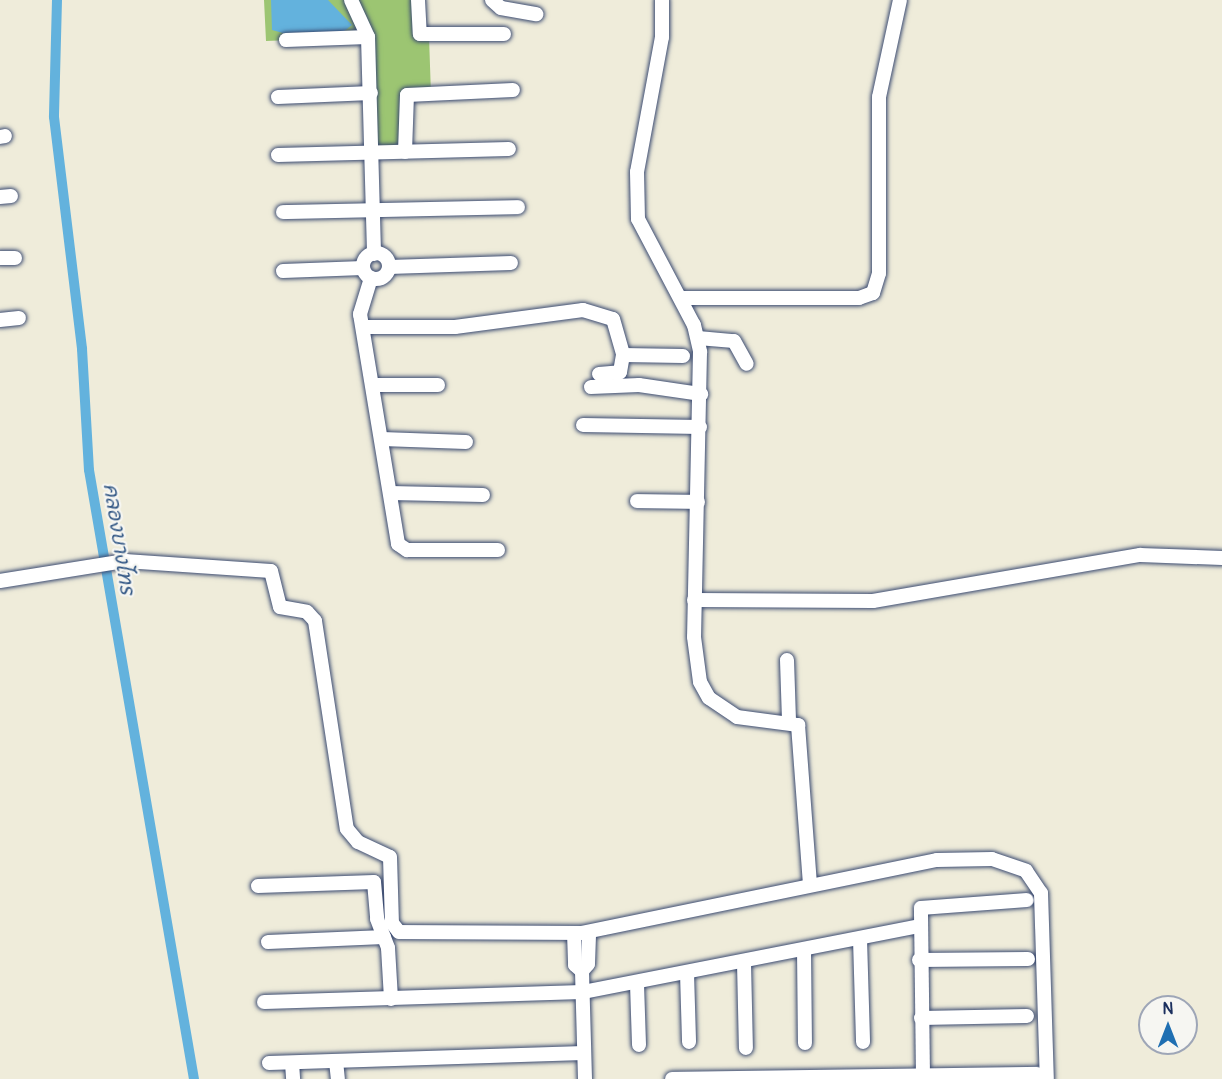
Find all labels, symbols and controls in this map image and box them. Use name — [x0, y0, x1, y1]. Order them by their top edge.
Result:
water label: คลองบางไทร — [98, 482, 140, 596]
north arrow — [1138, 995, 1198, 1055]
text: N — [1163, 999, 1173, 1019]

